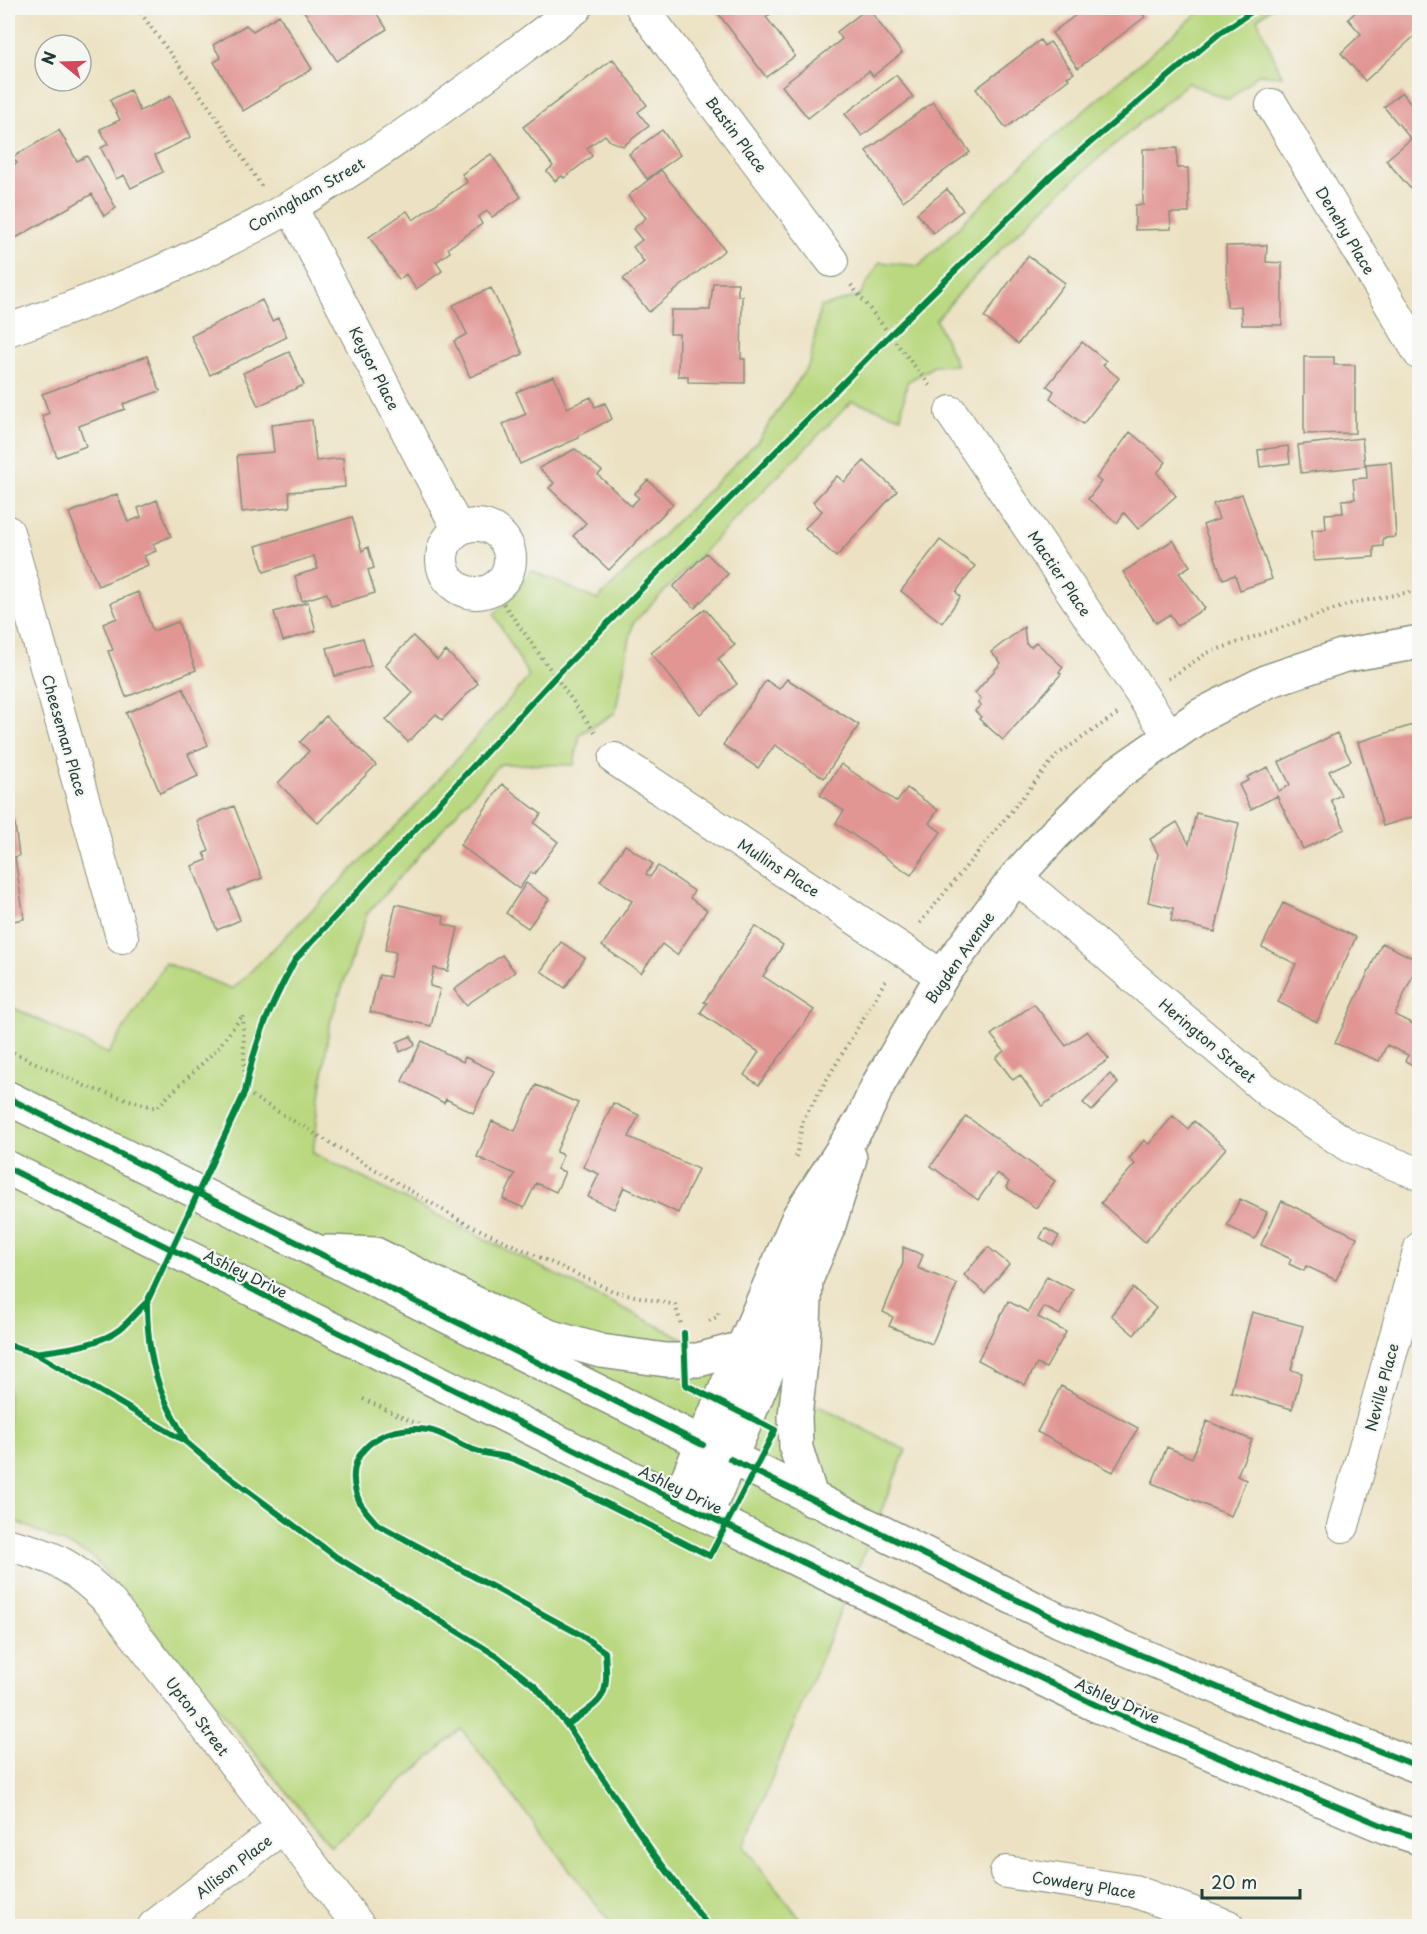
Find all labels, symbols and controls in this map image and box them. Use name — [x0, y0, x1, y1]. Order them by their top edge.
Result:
north arrow — [33, 33, 93, 93]
text: N — [34, 48, 61, 68]
street label: Bastin Place — [701, 91, 773, 177]
street label: Coningham Street — [243, 151, 369, 237]
street label: Denehy Place — [1311, 181, 1381, 279]
street label: Keysor Place — [344, 322, 406, 414]
street label: Mactier Place — [1023, 525, 1097, 621]
street label: Cheeseman Place — [37, 671, 93, 799]
street label: Mullins Place — [734, 832, 824, 902]
street label: Bugden Avenue — [919, 906, 999, 1008]
street label: Herington Street — [1154, 992, 1262, 1088]
street label: Ashley Drive — [200, 1243, 292, 1303]
street label: Neville Place — [1358, 1340, 1404, 1434]
street label: Ashley Drive — [635, 1459, 727, 1519]
street label: Ashley Drive — [1072, 1671, 1164, 1729]
street label: Upton Street — [161, 1672, 235, 1760]
street label: Allison Place — [190, 1829, 276, 1903]
scale bar — [1202, 1862, 1300, 1900]
street label: Cowdery Place — [1030, 1864, 1138, 1904]
text: 20 m — [1211, 1868, 1257, 1895]

